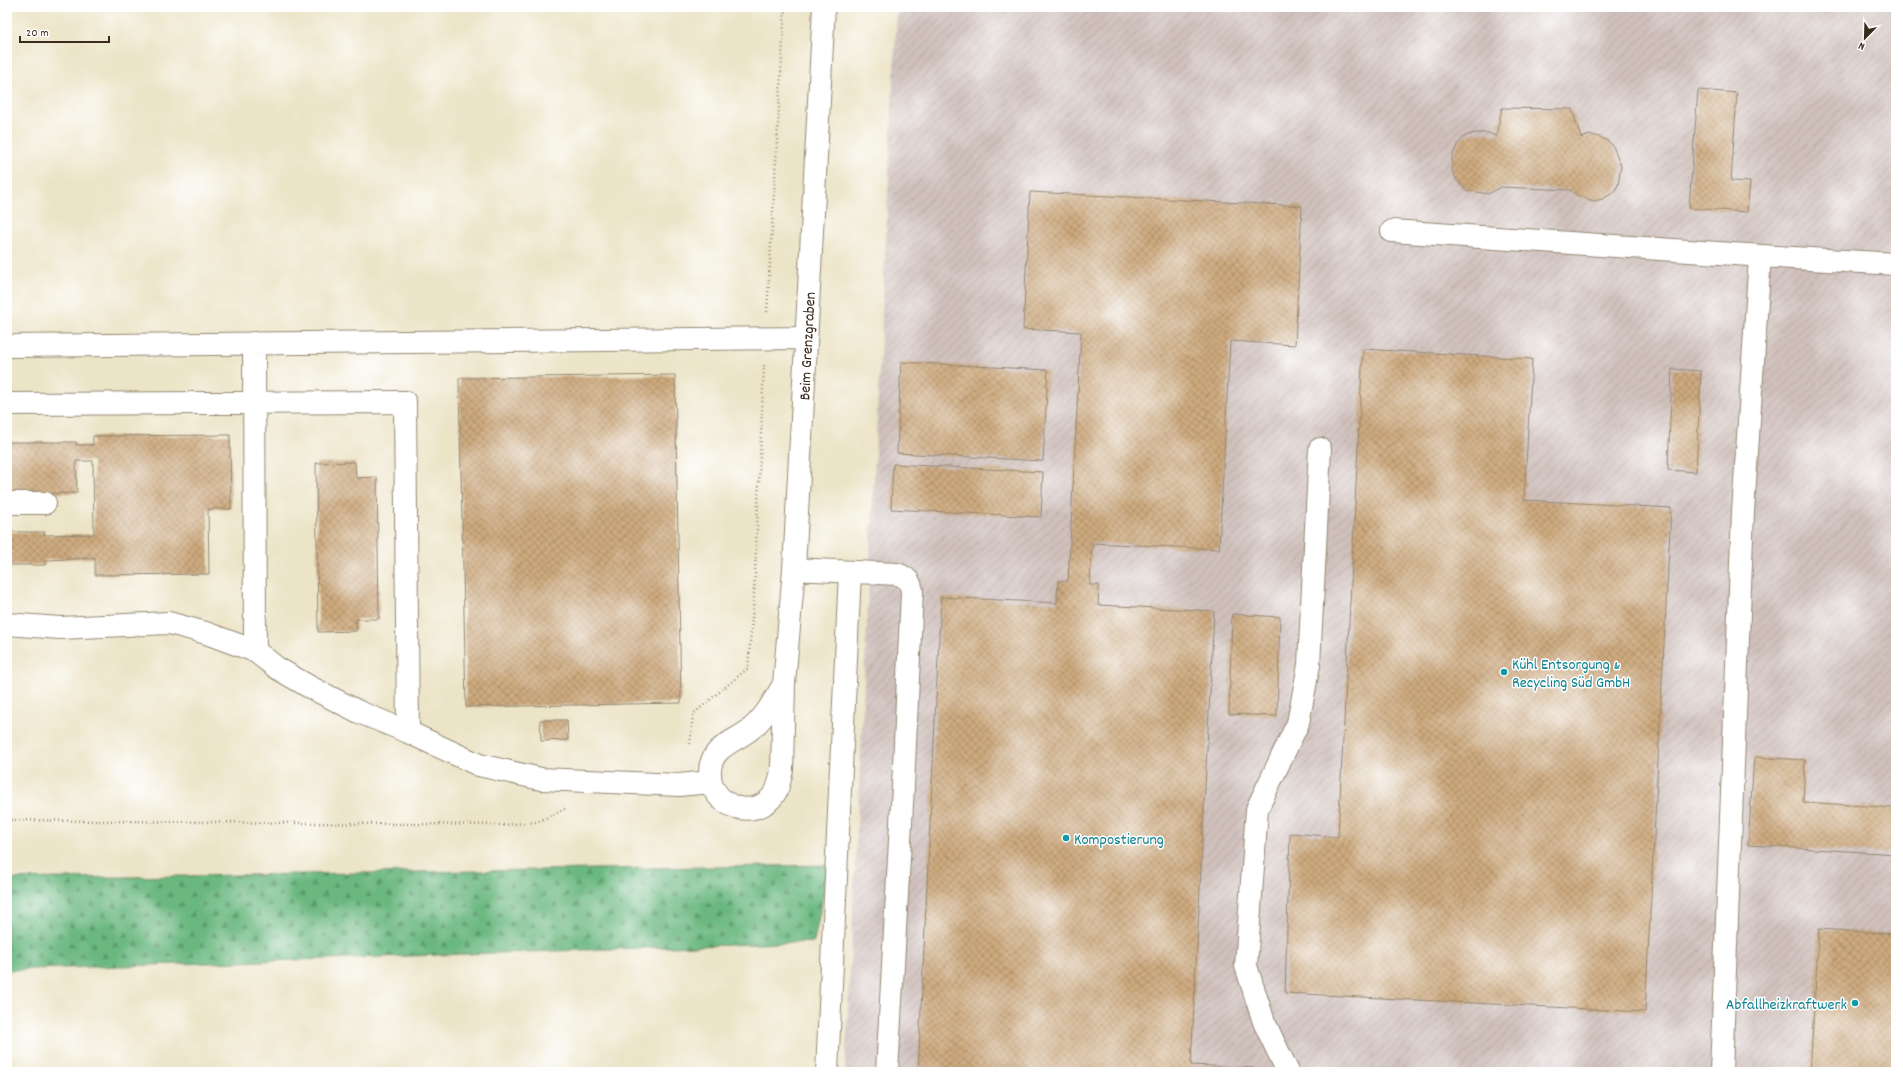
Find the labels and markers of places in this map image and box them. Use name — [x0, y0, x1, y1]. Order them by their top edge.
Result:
place label: Kühl Entsorgung & Recycling Süd GmbH — [1512, 654, 1630, 695]
marker: Kühl Entsorgung & Recycling Süd GmbH — [1499, 667, 1509, 677]
place label: Kompostierung — [1074, 829, 1164, 852]
marker: Kompostierung — [1061, 833, 1071, 843]
place label: Abfallheizkraftwerk — [1726, 994, 1847, 1017]
marker: Abfallheizkraftwerk — [1850, 998, 1860, 1008]

